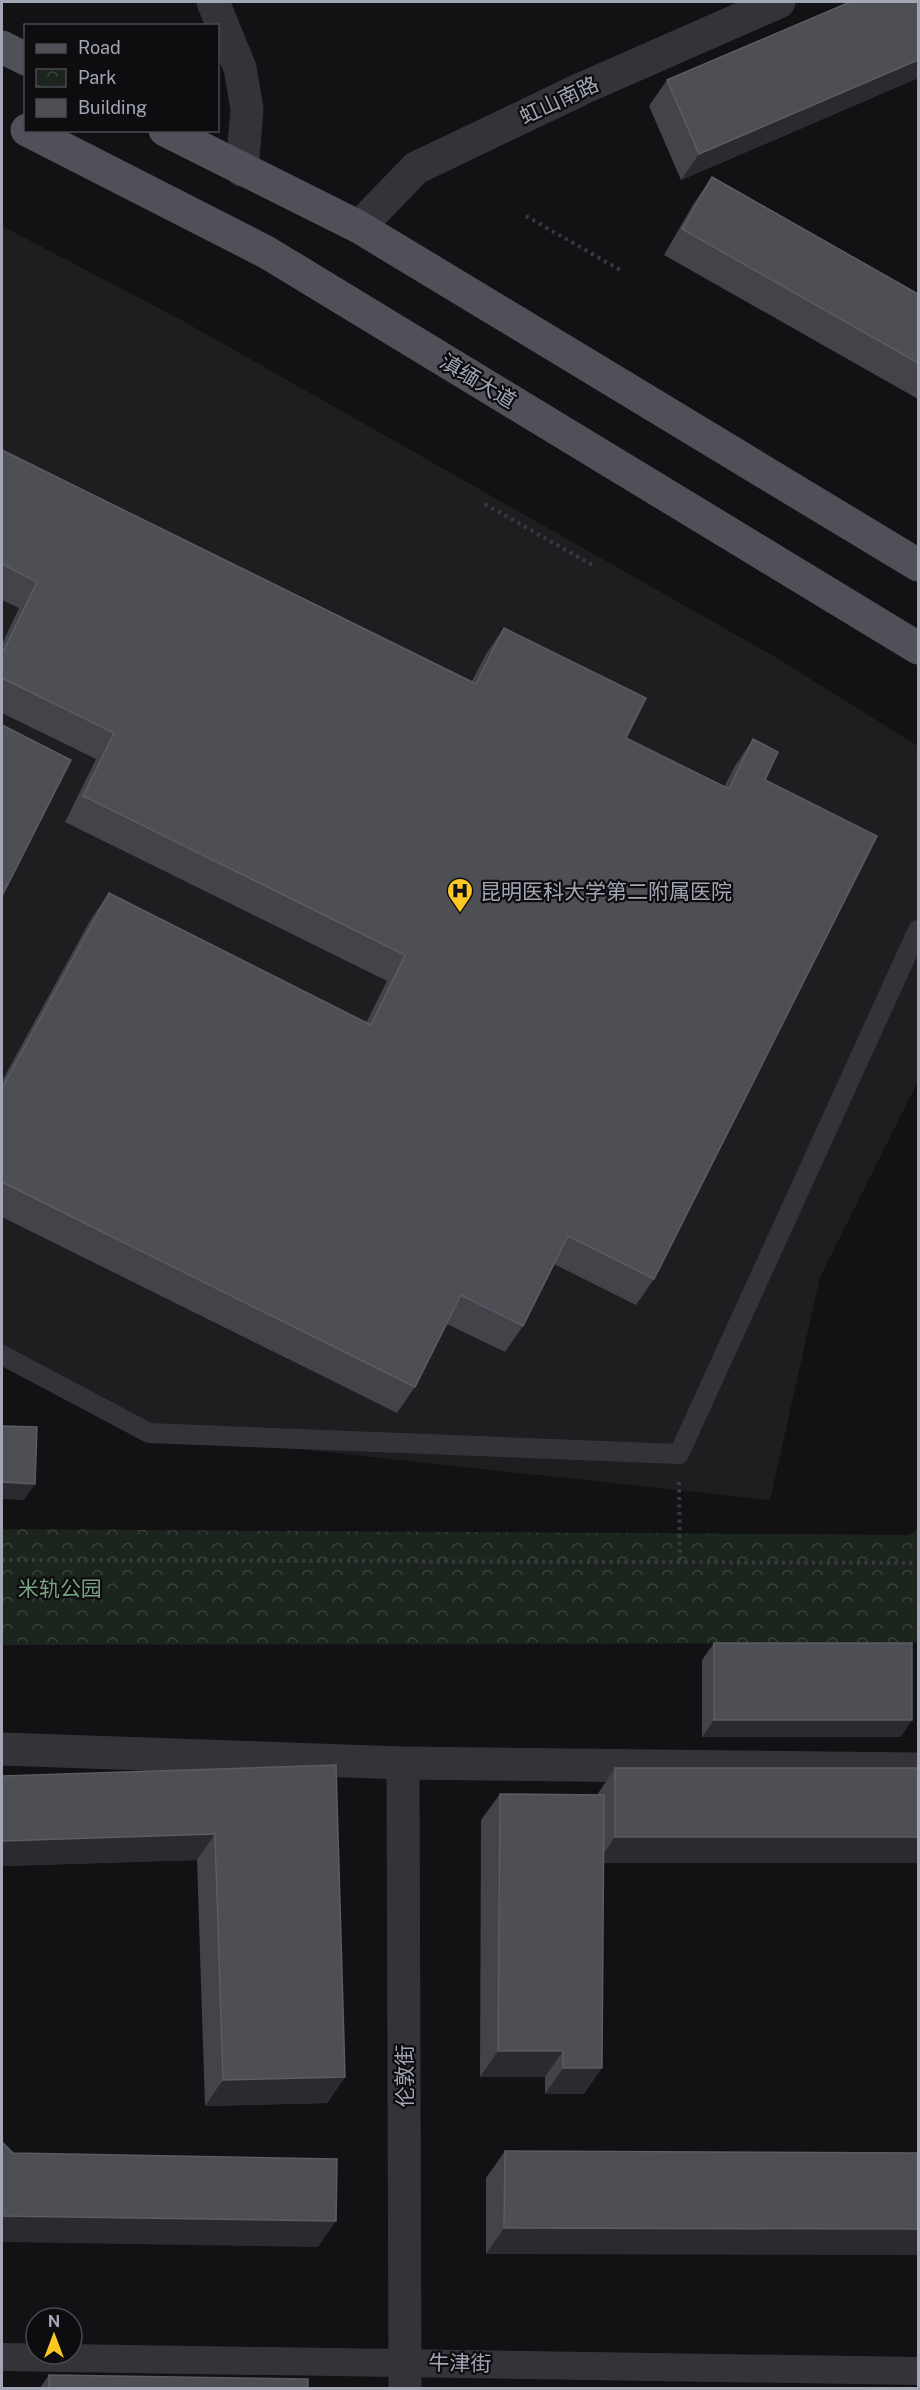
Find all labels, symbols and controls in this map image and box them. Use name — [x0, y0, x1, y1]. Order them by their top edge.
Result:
legend — [24, 24, 219, 132]
text: Road — [78, 37, 121, 58]
text: Park — [78, 67, 116, 88]
street label: 虹山南路 — [516, 71, 602, 129]
text: Building — [78, 97, 147, 118]
street label: 滇缅大道 — [436, 349, 520, 413]
hospital icon: 昆明医科大学第二附属医院 — [445, 876, 475, 914]
place label: 昆明医科大学第二附属医院 — [480, 879, 732, 904]
park label: 米轨公园 — [18, 1576, 102, 1601]
street label: 伦敦街 — [392, 2045, 417, 2108]
north arrow — [24, 2306, 84, 2366]
text: N — [48, 2312, 60, 2331]
street label: 牛津街 — [428, 2350, 492, 2376]

